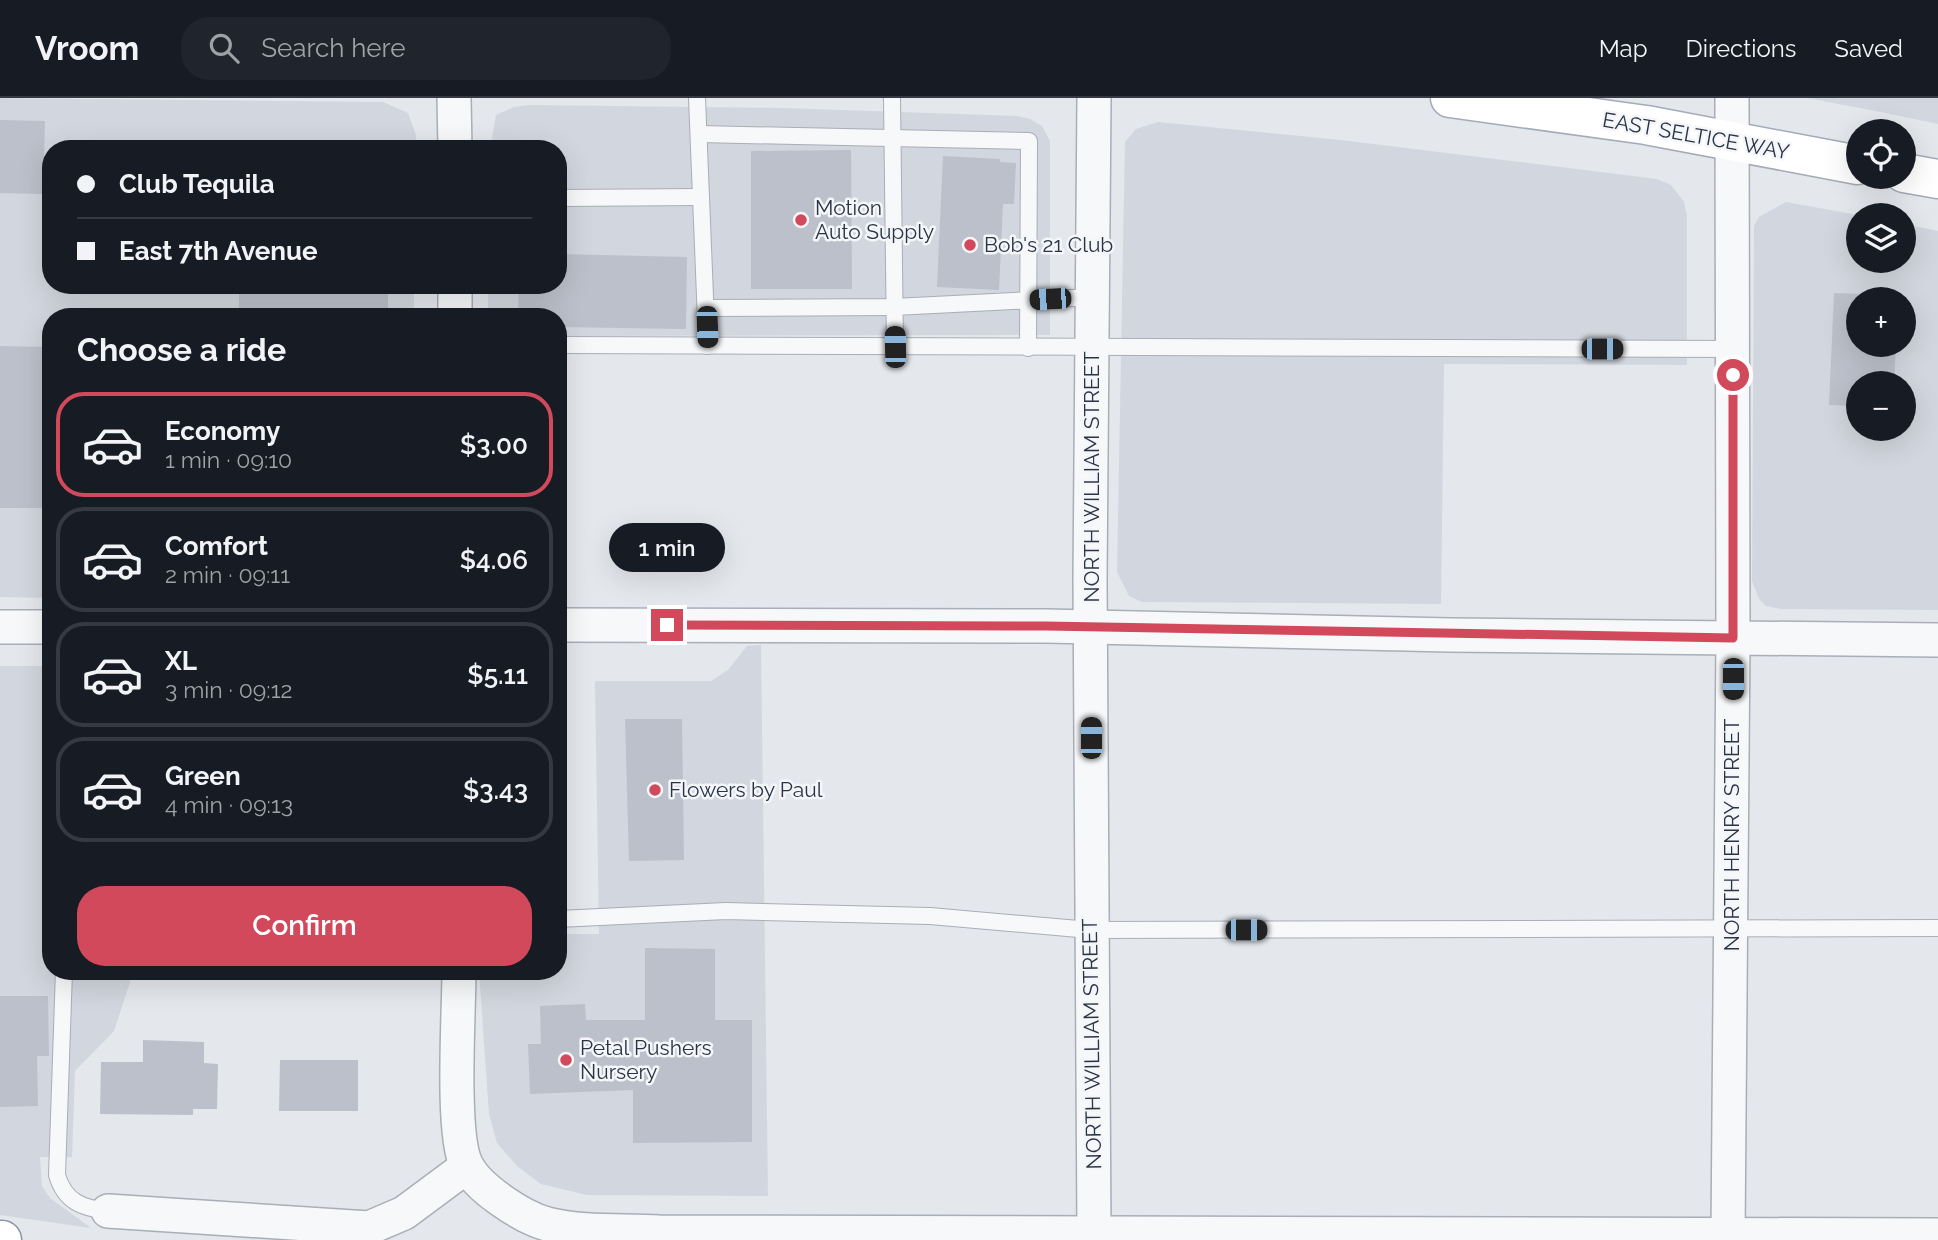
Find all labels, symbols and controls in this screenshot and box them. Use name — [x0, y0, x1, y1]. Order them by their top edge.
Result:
search box — [181, 17, 671, 80]
text: Vroom — [35, 29, 139, 68]
icon: search — [205, 29, 243, 67]
text: Search here — [261, 33, 406, 63]
text: Map — [1599, 34, 1648, 63]
text: Directions — [1686, 34, 1796, 63]
text: Saved — [1834, 34, 1903, 63]
street label: EAST SELTICE WAY — [1601, 107, 1792, 164]
map controls — [1846, 119, 1916, 441]
button: locate — [1846, 119, 1916, 189]
text: Club Tequila — [119, 169, 275, 199]
place label: Motion Auto Supply — [815, 195, 934, 244]
button: layers — [1846, 203, 1916, 273]
marker: Motion Auto Supply — [793, 212, 809, 228]
place label: Bob's 21 Club — [984, 232, 1113, 257]
text: East 7th Avenue — [119, 236, 318, 266]
marker: Bob's 21 Club — [962, 237, 978, 253]
car — [1029, 287, 1072, 311]
button: + — [1846, 287, 1916, 357]
car — [696, 306, 719, 348]
car — [885, 326, 906, 368]
text: Choose a ride — [77, 331, 286, 368]
car — [1582, 339, 1624, 360]
street label: NORTH WILLIAM STREET — [1079, 351, 1104, 602]
route start — [1717, 359, 1749, 391]
button: − — [1846, 371, 1916, 441]
icon: car — [81, 413, 144, 476]
text: Economy — [165, 416, 280, 446]
text: $3.00 — [460, 430, 528, 460]
text: 1 min · 09:10 — [165, 446, 292, 473]
callout: 1 min — [609, 524, 725, 573]
icon: car — [81, 528, 144, 591]
text: Comfort — [165, 531, 268, 561]
text: 1 min — [638, 534, 696, 561]
text: $4.06 — [460, 545, 528, 575]
text: 2 min · 09:11 — [165, 561, 290, 588]
route end — [651, 609, 683, 641]
icon: car — [81, 643, 144, 706]
text: XL — [165, 646, 197, 676]
car — [1723, 658, 1744, 700]
text: $5.11 — [467, 660, 528, 690]
text: 3 min · 09:12 — [165, 676, 293, 703]
car — [1081, 717, 1102, 759]
street label: NORTH HENRY STREET — [1719, 718, 1744, 951]
icon: car — [81, 758, 144, 821]
text: Green — [165, 761, 241, 791]
text: $3.43 — [463, 775, 528, 805]
place label: Flowers by Paul — [669, 777, 823, 802]
marker: Flowers by Paul — [647, 782, 663, 798]
text: 4 min · 09:13 — [165, 791, 293, 818]
button: Confirm — [77, 886, 532, 966]
street label: NORTH WILLIAM STREET — [1077, 918, 1106, 1170]
car — [1226, 920, 1268, 941]
place label: Petal Pushers Nursery — [580, 1035, 712, 1084]
marker: Petal Pushers Nursery — [558, 1052, 574, 1068]

